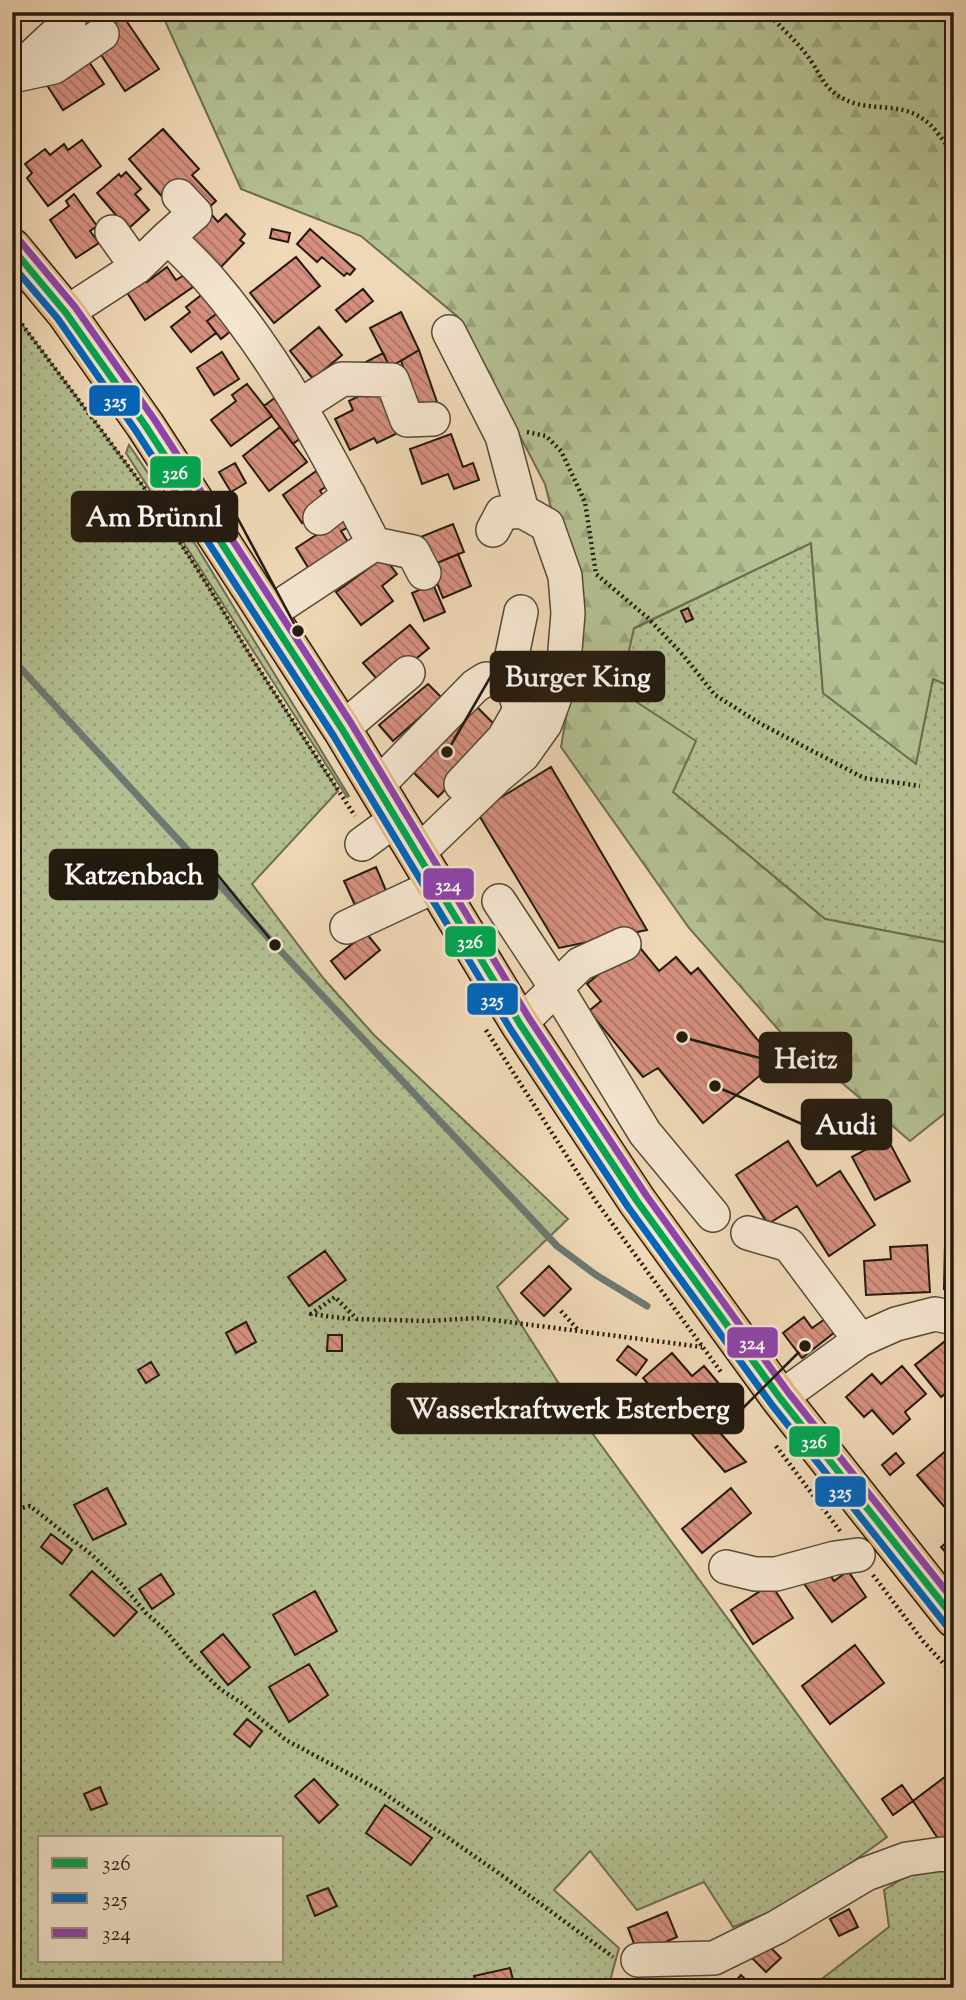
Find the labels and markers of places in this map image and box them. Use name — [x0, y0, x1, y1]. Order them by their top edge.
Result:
callout: Am Brünnl — [72, 492, 237, 541]
callout: Burger King — [491, 652, 664, 701]
callout: Katzenbach — [50, 850, 217, 899]
callout: Heitz — [760, 1033, 851, 1082]
callout: Audi — [802, 1100, 891, 1149]
callout: Wasserkraftwerk Esterberg — [392, 1384, 743, 1433]

